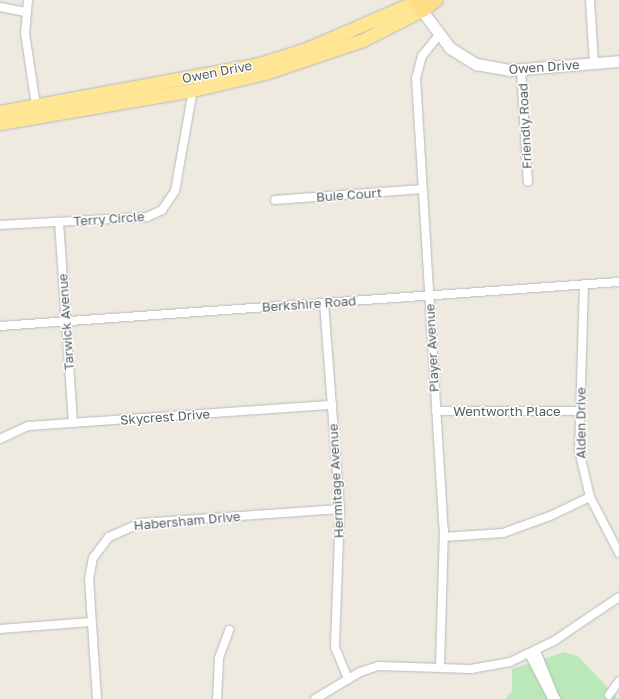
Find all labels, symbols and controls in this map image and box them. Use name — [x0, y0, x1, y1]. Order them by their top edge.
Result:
street label: Owen Drive — [508, 57, 580, 77]
street label: Owen Drive — [181, 58, 253, 86]
street label: Friendly Road — [515, 83, 535, 169]
street label: Buie Court — [316, 185, 382, 205]
street label: Terry Circle — [73, 209, 145, 229]
street label: Tarwick Avenue — [55, 273, 77, 371]
street label: Berkshire Road — [261, 293, 357, 315]
street label: Player Avenue — [422, 303, 442, 393]
street label: Alden Drive — [573, 387, 589, 459]
street label: Wentworth Place — [453, 403, 561, 419]
street label: Skycrest Drive — [120, 406, 210, 428]
street label: Hermitage Avenue — [325, 423, 347, 539]
street label: Habersham Drive — [133, 509, 241, 533]

